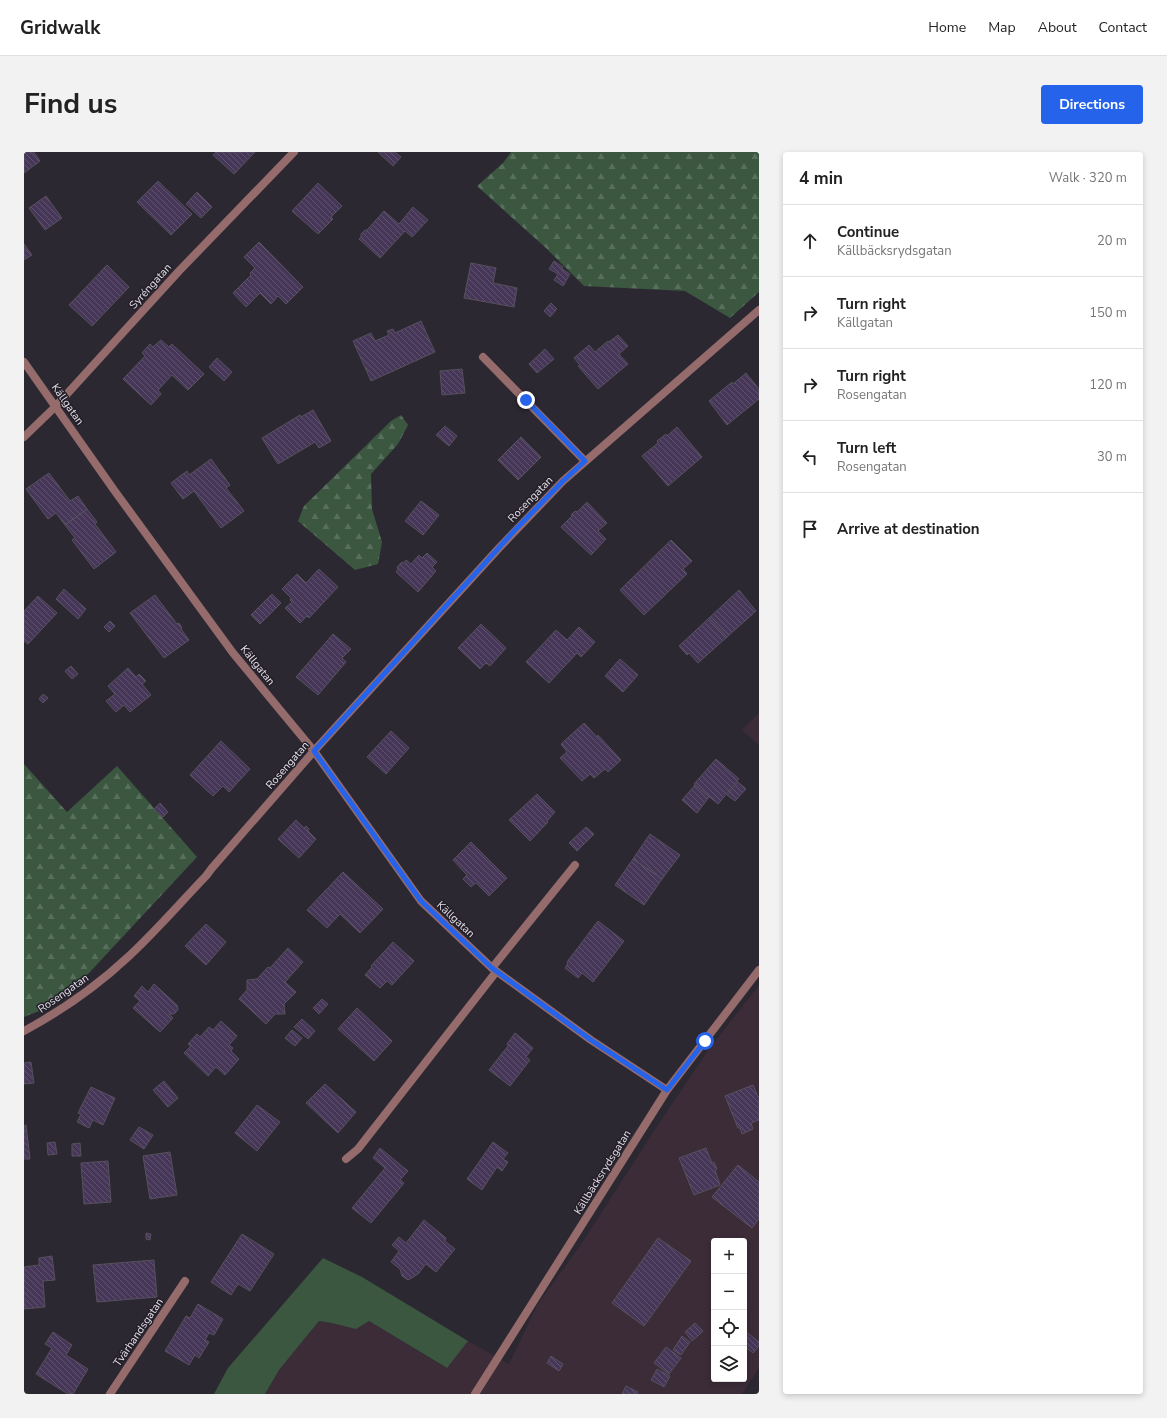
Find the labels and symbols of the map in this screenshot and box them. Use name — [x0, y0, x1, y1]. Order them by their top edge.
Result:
street label: Syréngatan — [126, 260, 175, 312]
street label: Källgatan — [48, 381, 87, 428]
route end — [517, 391, 535, 409]
street label: Rosengatan — [504, 473, 556, 526]
street label: Källgatan — [237, 642, 278, 688]
street label: Rosengatan — [262, 738, 312, 792]
street label: Källgatan — [433, 898, 478, 941]
street label: Rosengatan — [35, 970, 92, 1016]
route start — [696, 1032, 714, 1050]
street label: Källbäcksrydsgatan — [570, 1127, 634, 1217]
street label: Tvärhandsgatan — [110, 1295, 167, 1369]

